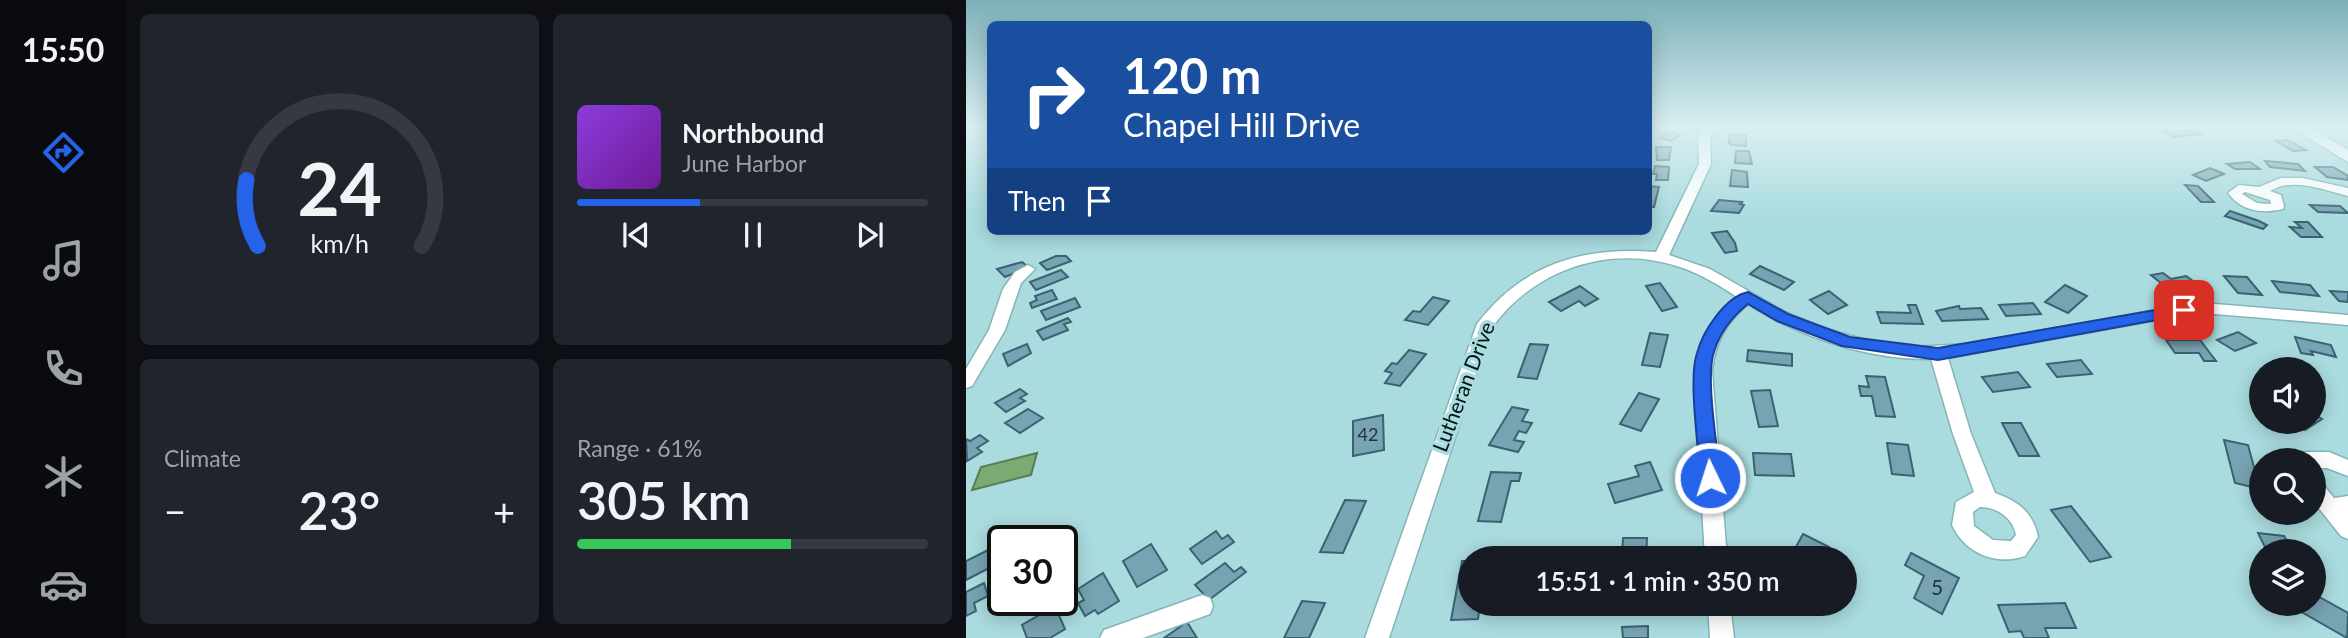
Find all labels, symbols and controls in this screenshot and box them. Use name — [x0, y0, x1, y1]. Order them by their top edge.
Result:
text: 15:50 — [22, 30, 104, 69]
text: 120 m — [1123, 46, 1261, 104]
icon: right — [1008, 49, 1099, 140]
text: Chapel Hill Drive — [1123, 105, 1360, 144]
text: Northbound — [682, 117, 824, 149]
icon: directions — [39, 128, 88, 177]
text: 24 — [297, 144, 382, 232]
text: June Harbor — [682, 149, 806, 177]
icon: arrive — [1080, 182, 1118, 220]
text: Then — [1008, 185, 1066, 217]
icon: previous — [617, 216, 655, 254]
icon: pause — [734, 216, 772, 254]
icon: next — [851, 216, 889, 254]
text: km/h — [310, 228, 369, 258]
icon: music — [39, 236, 88, 285]
pin — [2154, 280, 2214, 340]
icon: arrive — [2165, 291, 2203, 329]
street label: Lutheran Drive — [1426, 318, 1499, 455]
icon: phone — [39, 344, 88, 393]
map controls — [2249, 357, 2326, 616]
button: sound — [2249, 357, 2326, 434]
house number: 42 — [1358, 423, 1378, 445]
text: Range · 61% — [577, 434, 702, 462]
position arrow — [1673, 441, 1747, 515]
text: Climate — [164, 444, 241, 472]
button: search — [2249, 448, 2326, 525]
icon: climate — [39, 452, 88, 501]
text: 305 km — [577, 469, 751, 531]
text: 23° — [299, 479, 380, 541]
text: − — [164, 488, 186, 534]
text: + — [493, 488, 515, 534]
speed limit sign: 30 — [987, 525, 1078, 616]
button: layers — [2249, 539, 2326, 616]
icon: car — [39, 560, 88, 609]
text: 15:51 · 1 min · 350 m — [1535, 565, 1780, 597]
house number: 5 — [1931, 574, 1943, 599]

